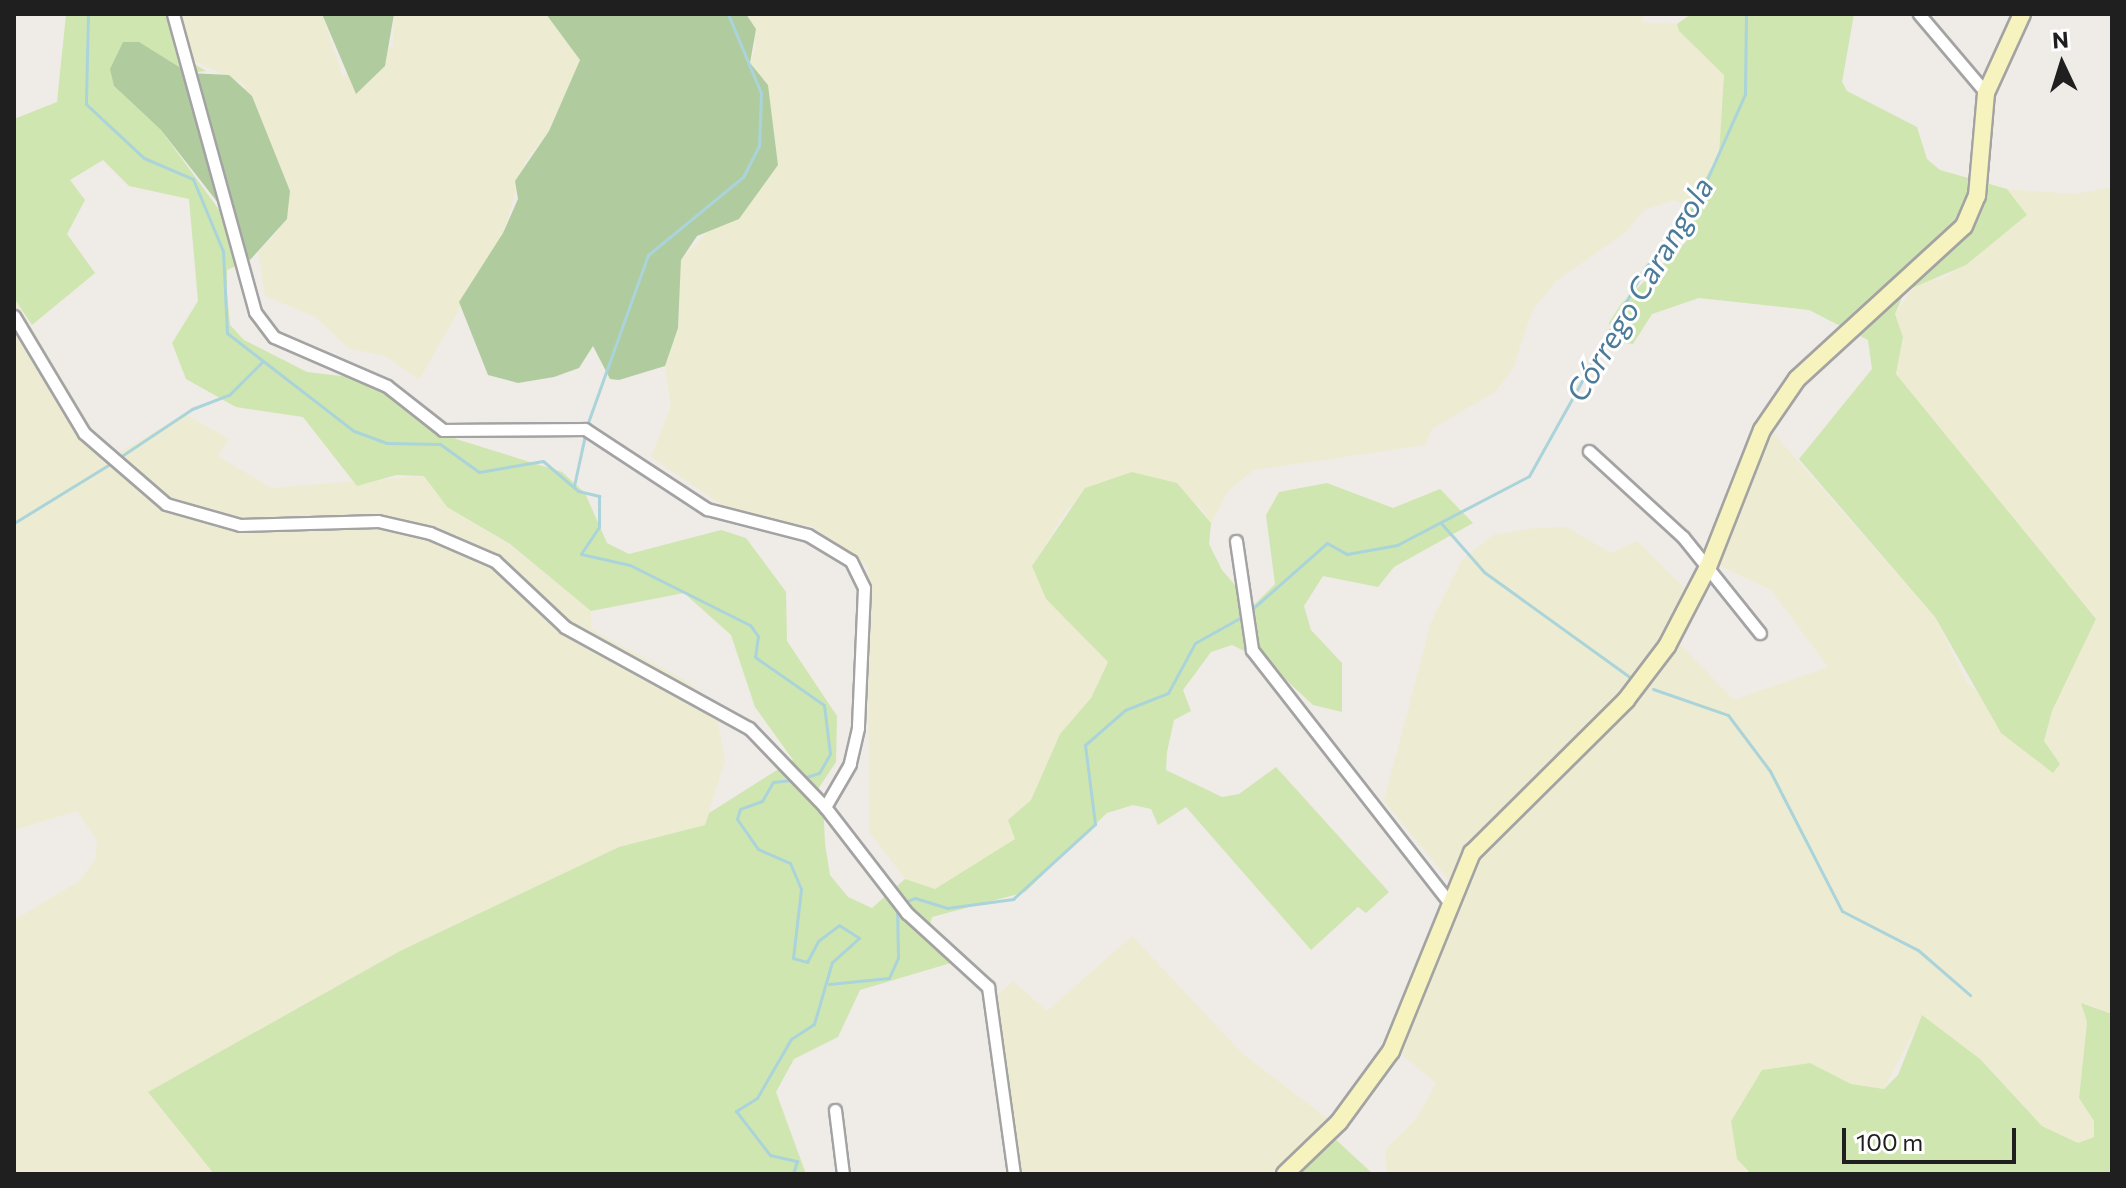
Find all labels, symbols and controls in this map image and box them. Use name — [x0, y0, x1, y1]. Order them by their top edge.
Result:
north arrow — [2022, 24, 2102, 104]
text: N — [2051, 26, 2069, 54]
water label: Córrego Carangola — [1558, 170, 1720, 408]
scale bar — [1846, 1112, 2020, 1162]
text: 100 m — [1856, 1127, 1923, 1156]

